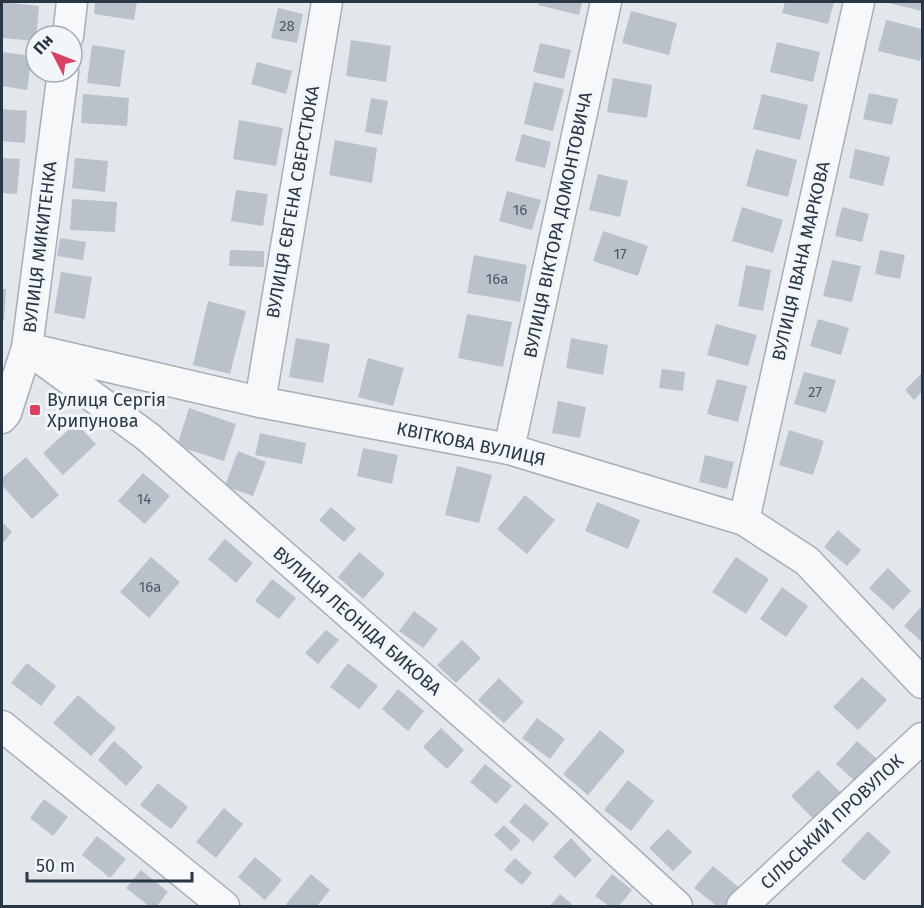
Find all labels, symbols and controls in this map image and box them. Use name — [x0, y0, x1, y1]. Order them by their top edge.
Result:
house number: 28 — [279, 17, 295, 35]
north arrow — [24, 24, 84, 84]
text: Пн — [29, 31, 57, 58]
street label: ВУЛИЦЯ ЄВГЕНА СВЕРСТЮКА — [262, 83, 324, 320]
street label: ВУЛИЦЯ ВІКТОРА ДОМОНТОВИЧА — [519, 89, 597, 360]
street label: ВУЛИЦЯ ІВАНА МАРКОВА — [767, 158, 835, 363]
street label: ВУЛИЦЯ МИКИТЕНКА — [19, 159, 62, 334]
house number: 16 — [513, 201, 527, 219]
house number: 17 — [613, 245, 627, 263]
house number: 16а — [486, 270, 508, 288]
house number: 27 — [808, 383, 822, 401]
place label: Вулиця Сергія Хрипунова — [47, 389, 166, 432]
marker: Вулиця Сергія Хрипунова — [28, 403, 42, 417]
street label: КВІТКОВА ВУЛИЦЯ — [394, 417, 548, 471]
house number: 14 — [137, 490, 151, 508]
street label: ВУЛИЦЯ ЛЕОНІДА БИКОВА — [268, 542, 446, 700]
house number: 16а — [139, 578, 161, 596]
street label: СІЛЬСЬКИЙ ПРОВУЛОК — [756, 750, 908, 894]
scale bar — [27, 845, 192, 883]
text: 50 m — [36, 855, 75, 877]

